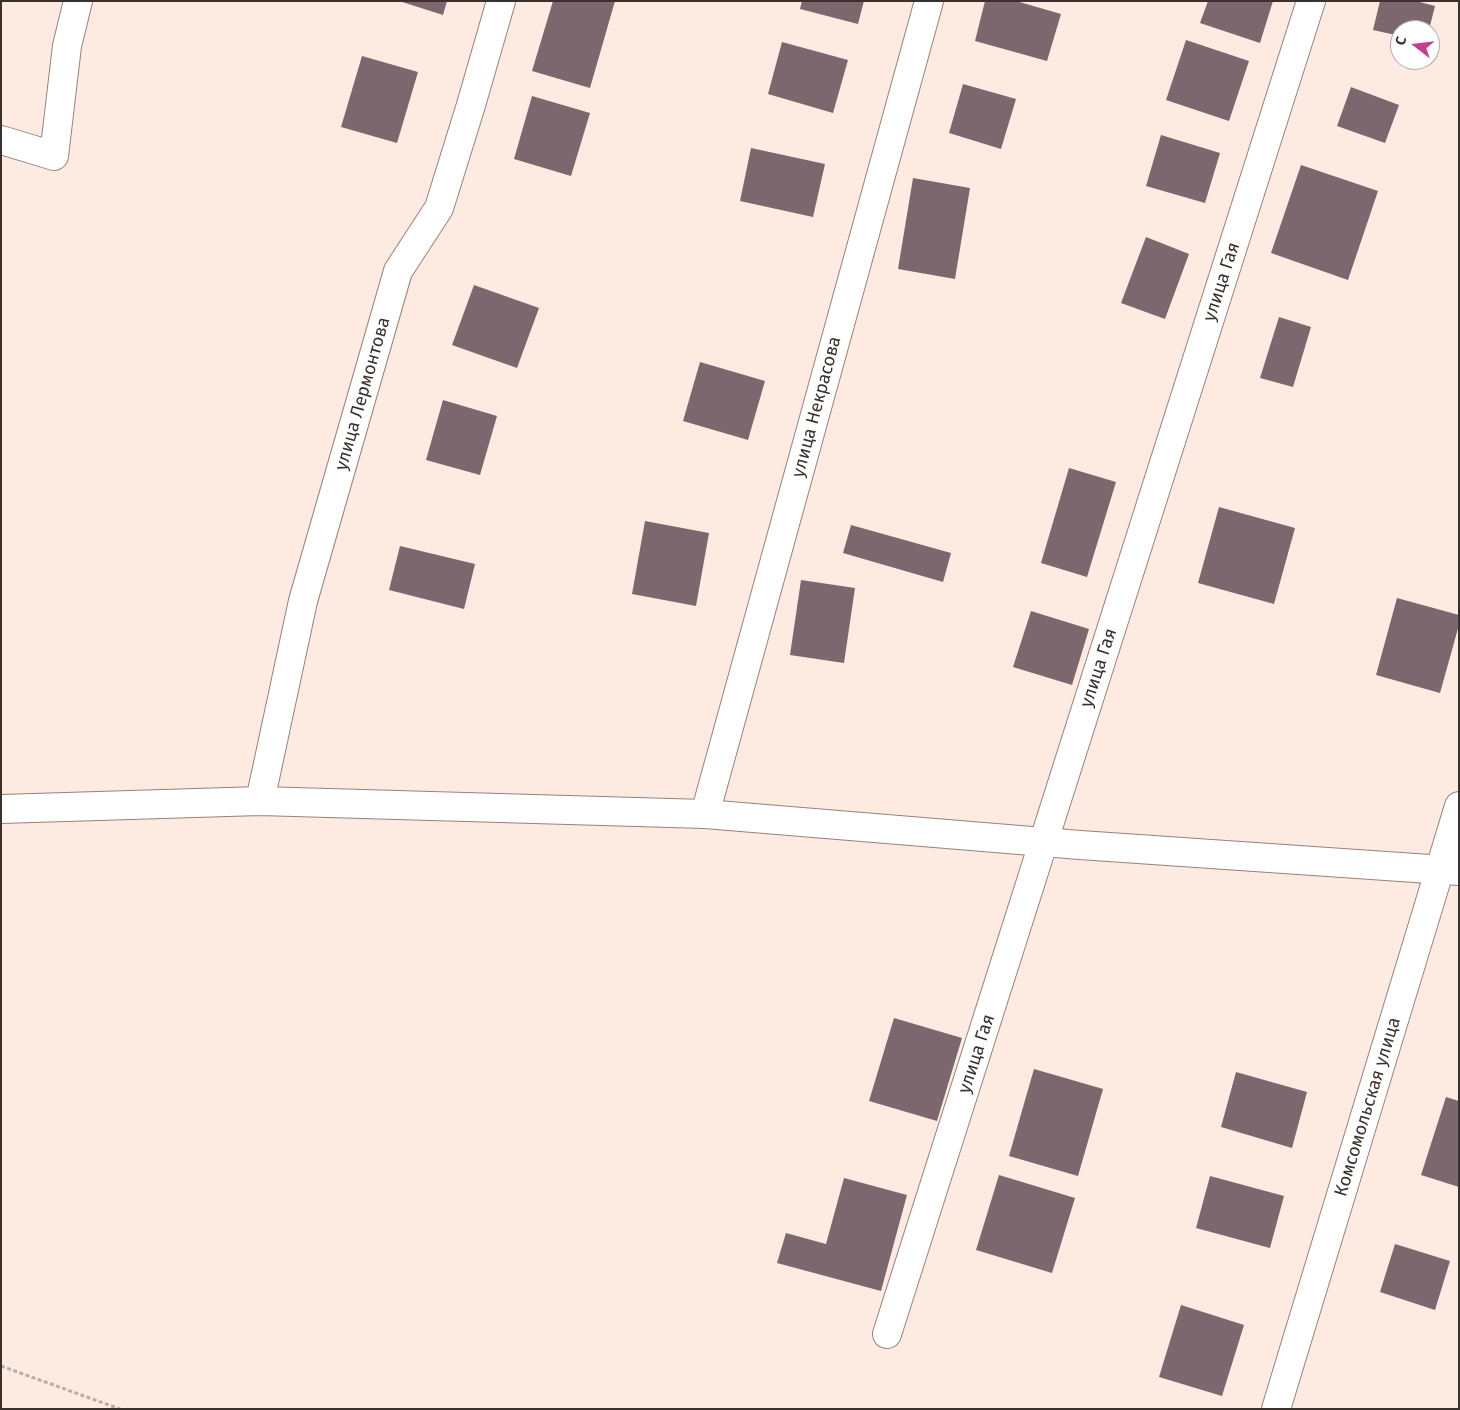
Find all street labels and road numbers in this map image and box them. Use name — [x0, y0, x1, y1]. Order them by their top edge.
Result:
street label: улица Гая — [1199, 240, 1245, 324]
street label: улица Лермонтова — [331, 315, 395, 473]
street label: улица Некрасова — [788, 334, 846, 480]
street label: улица Гая — [1076, 626, 1122, 710]
street label: улица Гая — [954, 1012, 1000, 1096]
street label: Комсомольская улица — [1330, 1015, 1406, 1199]

